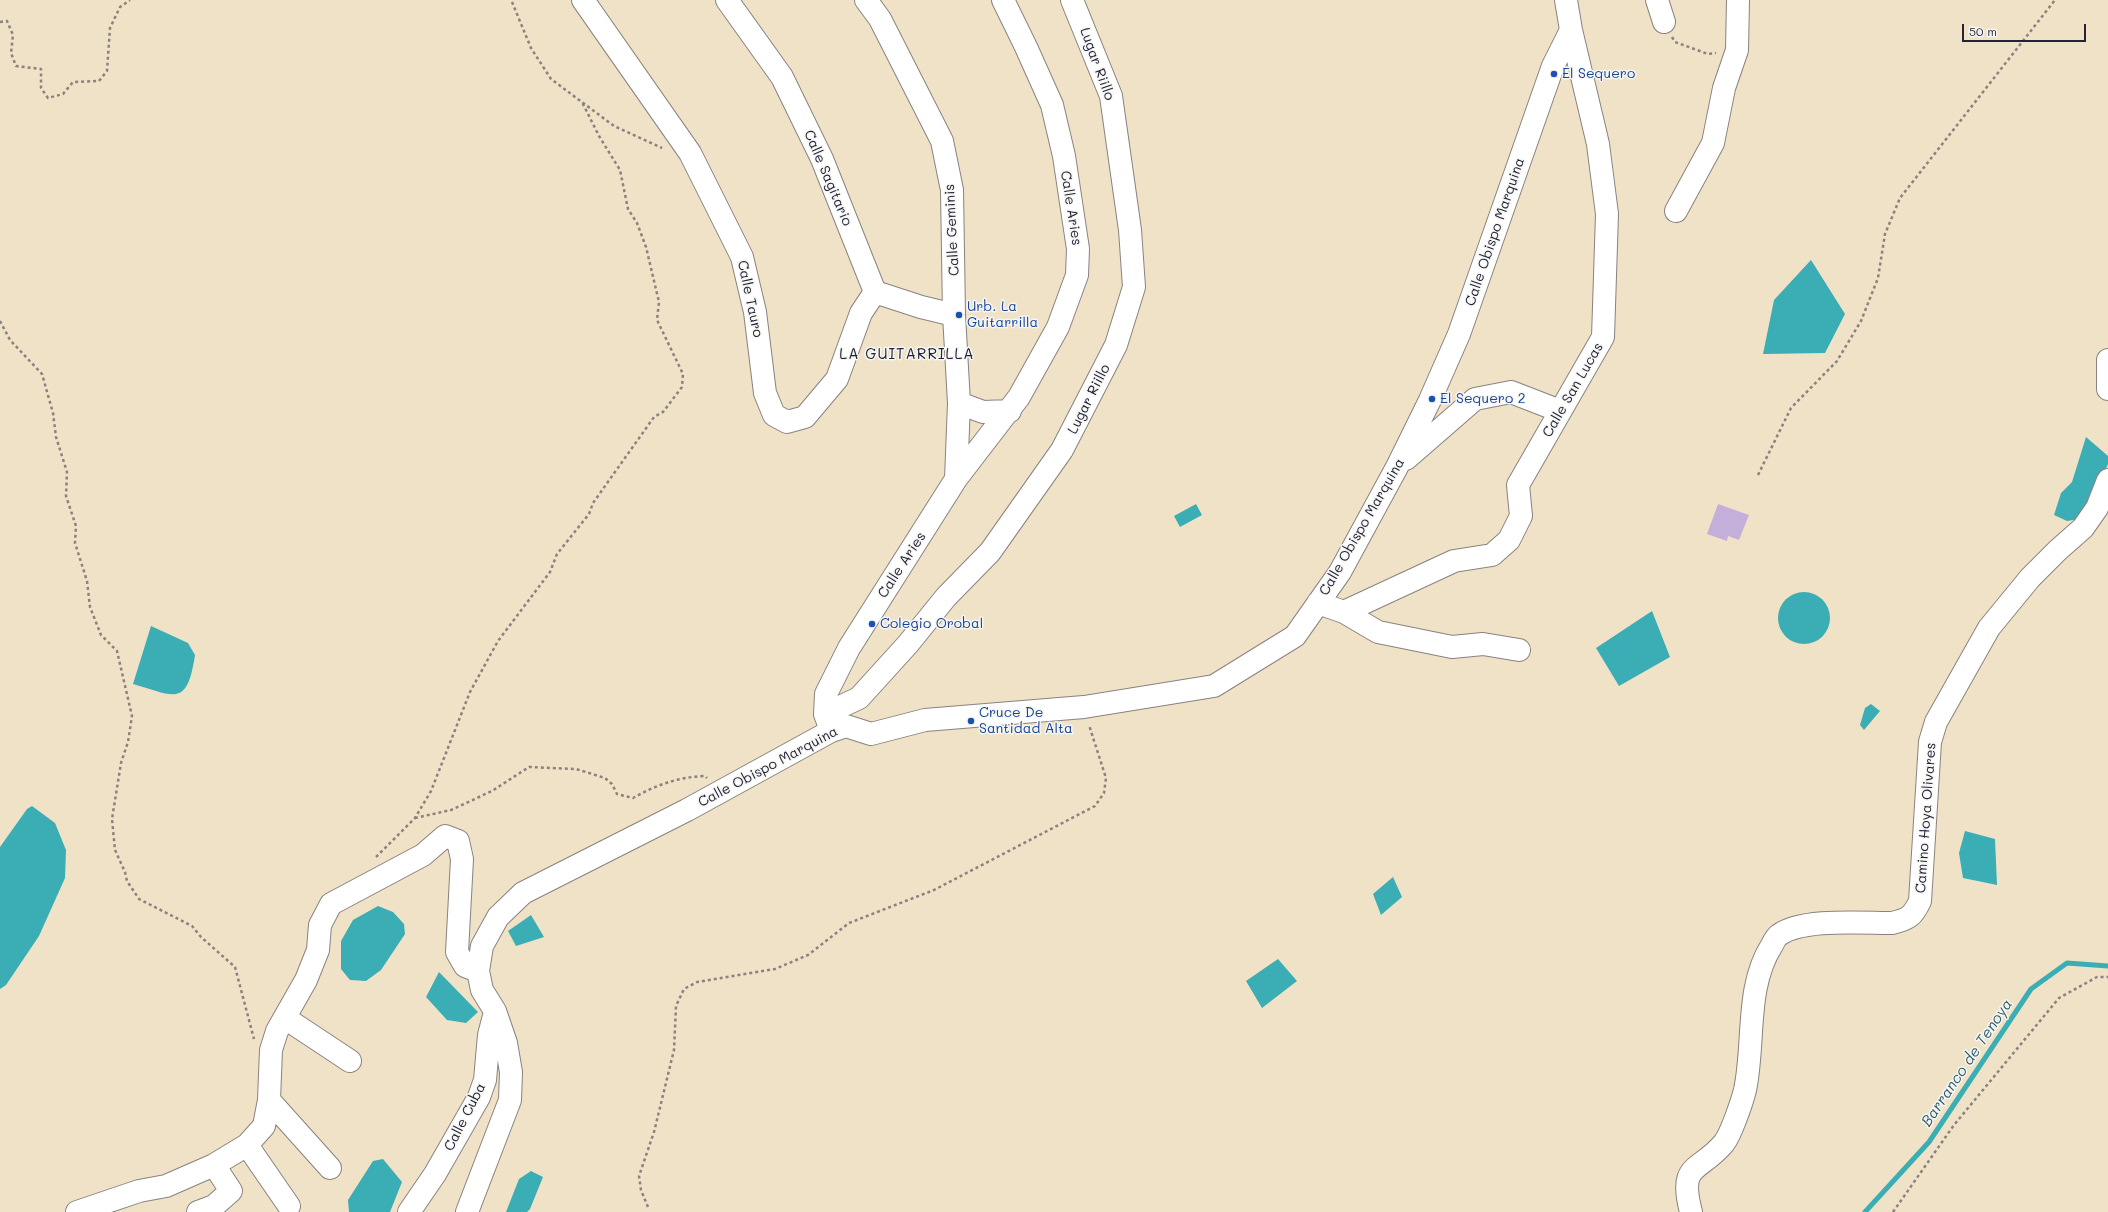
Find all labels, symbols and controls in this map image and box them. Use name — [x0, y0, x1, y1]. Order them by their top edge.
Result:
scale bar — [1964, 16, 2088, 42]
text: 50 m — [1969, 23, 1997, 39]
street label: Lugar Riillo — [1076, 25, 1118, 103]
place label: El Sequero — [1562, 66, 1635, 82]
marker: El Sequero — [1549, 69, 1559, 79]
street label: Calle Sagitario — [800, 128, 856, 228]
street label: Calle Obispo Marquina — [1462, 156, 1528, 308]
street label: Calle Aries — [1057, 169, 1085, 247]
street label: Calle Geminis — [941, 184, 963, 276]
street label: Calle Tauro — [734, 259, 766, 339]
place label: Urb. La Guitarrilla — [967, 299, 1038, 332]
marker: Urb. La Guitarrilla — [954, 310, 964, 320]
street label: Calle San Lucas — [1539, 340, 1607, 440]
district label: LA GUITARRILLA — [839, 345, 975, 363]
street label: Lugar Riillo — [1064, 361, 1114, 437]
place label: El Sequero 2 — [1440, 391, 1525, 407]
marker: El Sequero 2 — [1427, 394, 1437, 404]
street label: Calle Obispo Marquina — [1316, 455, 1408, 599]
street label: Calle Aries — [874, 529, 930, 601]
place label: Colegio Orobal — [880, 616, 983, 632]
marker: Colegio Orobal — [867, 619, 877, 629]
place label: Cruce De Santidad Alta — [979, 705, 1073, 738]
marker: Cruce De Santidad Alta — [966, 716, 976, 726]
street label: Calle Obispo Marquina — [695, 723, 841, 811]
street label: Camino Hoya Olivares — [1912, 742, 1940, 894]
water label: Barranco de Tenoya — [1918, 996, 2016, 1130]
street label: Calle Cuba — [441, 1080, 489, 1154]

